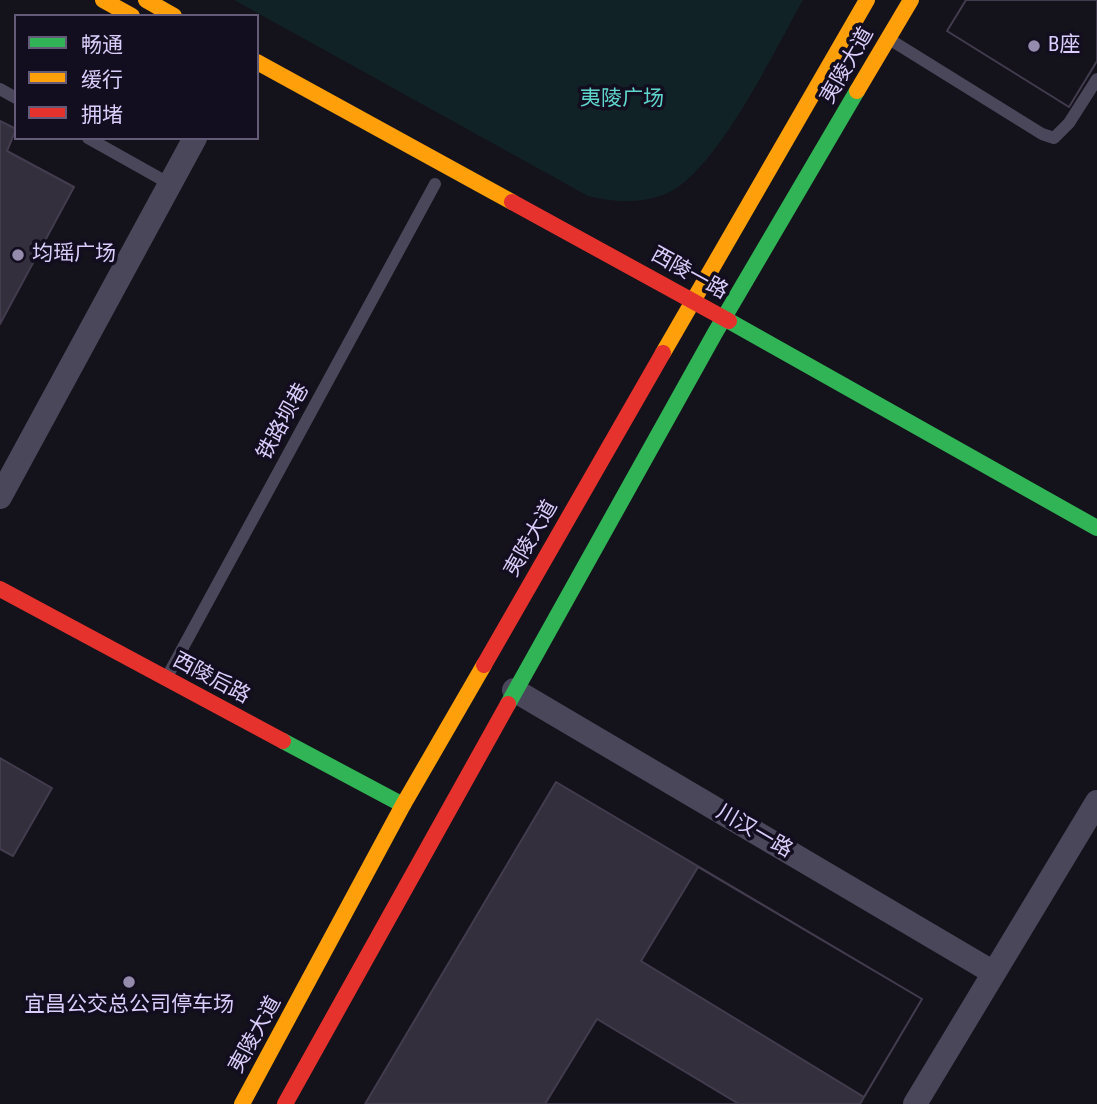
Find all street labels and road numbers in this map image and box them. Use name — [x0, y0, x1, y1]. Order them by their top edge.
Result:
street label: 夷陵大道 — [816, 23, 880, 109]
street label: 西陵一路 — [646, 243, 732, 305]
street label: 铁路坝巷 — [253, 379, 315, 465]
street label: 夷陵大道 — [500, 496, 564, 582]
street label: 西陵后路 — [168, 648, 254, 710]
street label: 川汉一路 — [711, 800, 797, 864]
street label: 夷陵大道 — [225, 992, 287, 1078]

